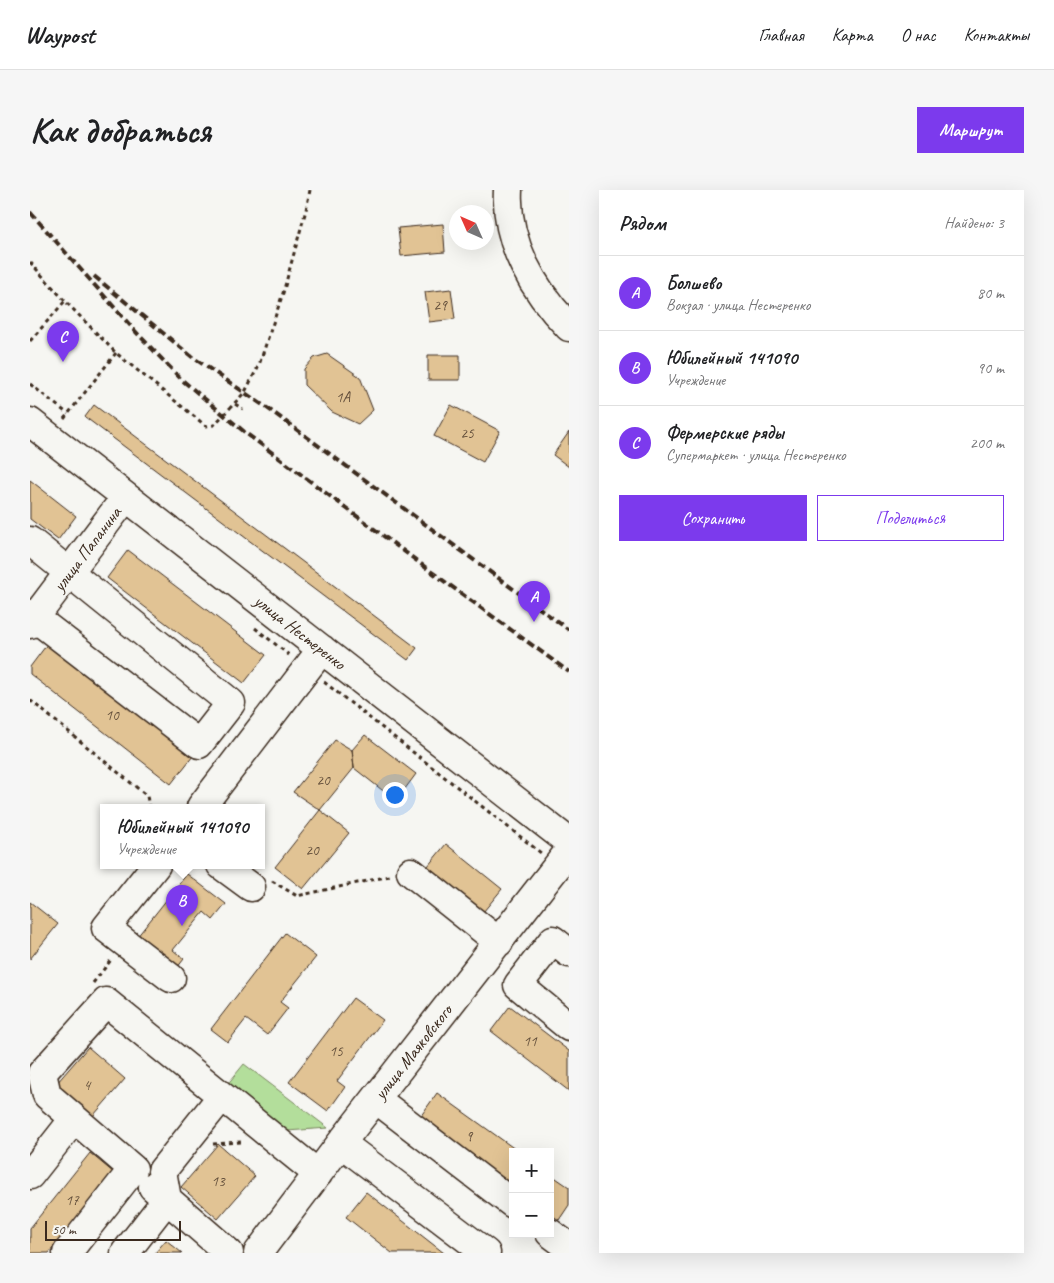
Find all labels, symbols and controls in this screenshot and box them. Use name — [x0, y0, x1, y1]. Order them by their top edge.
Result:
text: Waypost — [25, 20, 95, 50]
text: Главная — [759, 24, 804, 46]
text: Карта — [832, 24, 873, 46]
text: О нас — [901, 24, 936, 46]
text: Контакты — [964, 24, 1029, 46]
button: Маршрут — [917, 107, 1024, 153]
text: Как добраться — [30, 108, 211, 153]
north arrow — [449, 205, 494, 250]
text: Рядом — [619, 210, 666, 236]
text: Найдено: 3 — [944, 213, 1004, 233]
text: Болшево — [666, 271, 722, 295]
text: A — [631, 283, 639, 303]
text: 80 m — [977, 283, 1004, 303]
text: Вокзал · улица Нестеренко — [666, 295, 810, 315]
house number: 29 — [433, 296, 448, 315]
pin: C — [47, 321, 79, 362]
text: Юбилейный 141090 — [666, 346, 797, 370]
text: B — [631, 358, 639, 378]
text: 90 m — [977, 358, 1004, 378]
text: Учреждение — [666, 370, 725, 390]
house number: 1А — [336, 388, 352, 407]
text: Фермерские ряды — [666, 421, 784, 445]
house number: 25 — [460, 424, 475, 443]
text: C — [631, 433, 639, 453]
text: 200 m — [970, 433, 1004, 453]
text: Супермаркет · улица Нестеренко — [666, 445, 846, 465]
button: Сохранить — [619, 495, 807, 541]
button: Поделиться — [817, 495, 1004, 541]
street label: улица Папанина — [47, 501, 127, 597]
pin: A — [518, 581, 550, 622]
street label: улица Нестеренко — [249, 589, 351, 675]
house number: 10 — [105, 706, 120, 725]
house number: 20 — [316, 771, 331, 790]
your location — [382, 782, 408, 808]
popup — [100, 804, 265, 869]
text: Юбилейный 141090 — [117, 815, 248, 839]
text: Учреждение — [117, 839, 176, 859]
house number: 20 — [305, 841, 320, 860]
pin: B — [166, 885, 198, 926]
street label: улица Маяковского — [369, 999, 458, 1105]
house number: 11 — [523, 1032, 538, 1051]
house number: 15 — [329, 1042, 344, 1061]
house number: 4 — [84, 1076, 92, 1095]
house number: 9 — [466, 1127, 474, 1146]
map controls — [509, 1148, 554, 1238]
button: + — [509, 1148, 554, 1193]
house number: 13 — [211, 1172, 226, 1191]
house number: 17 — [65, 1191, 80, 1210]
button: − — [509, 1193, 554, 1238]
scale bar — [45, 1218, 181, 1241]
text: 50 m — [52, 1221, 76, 1238]

